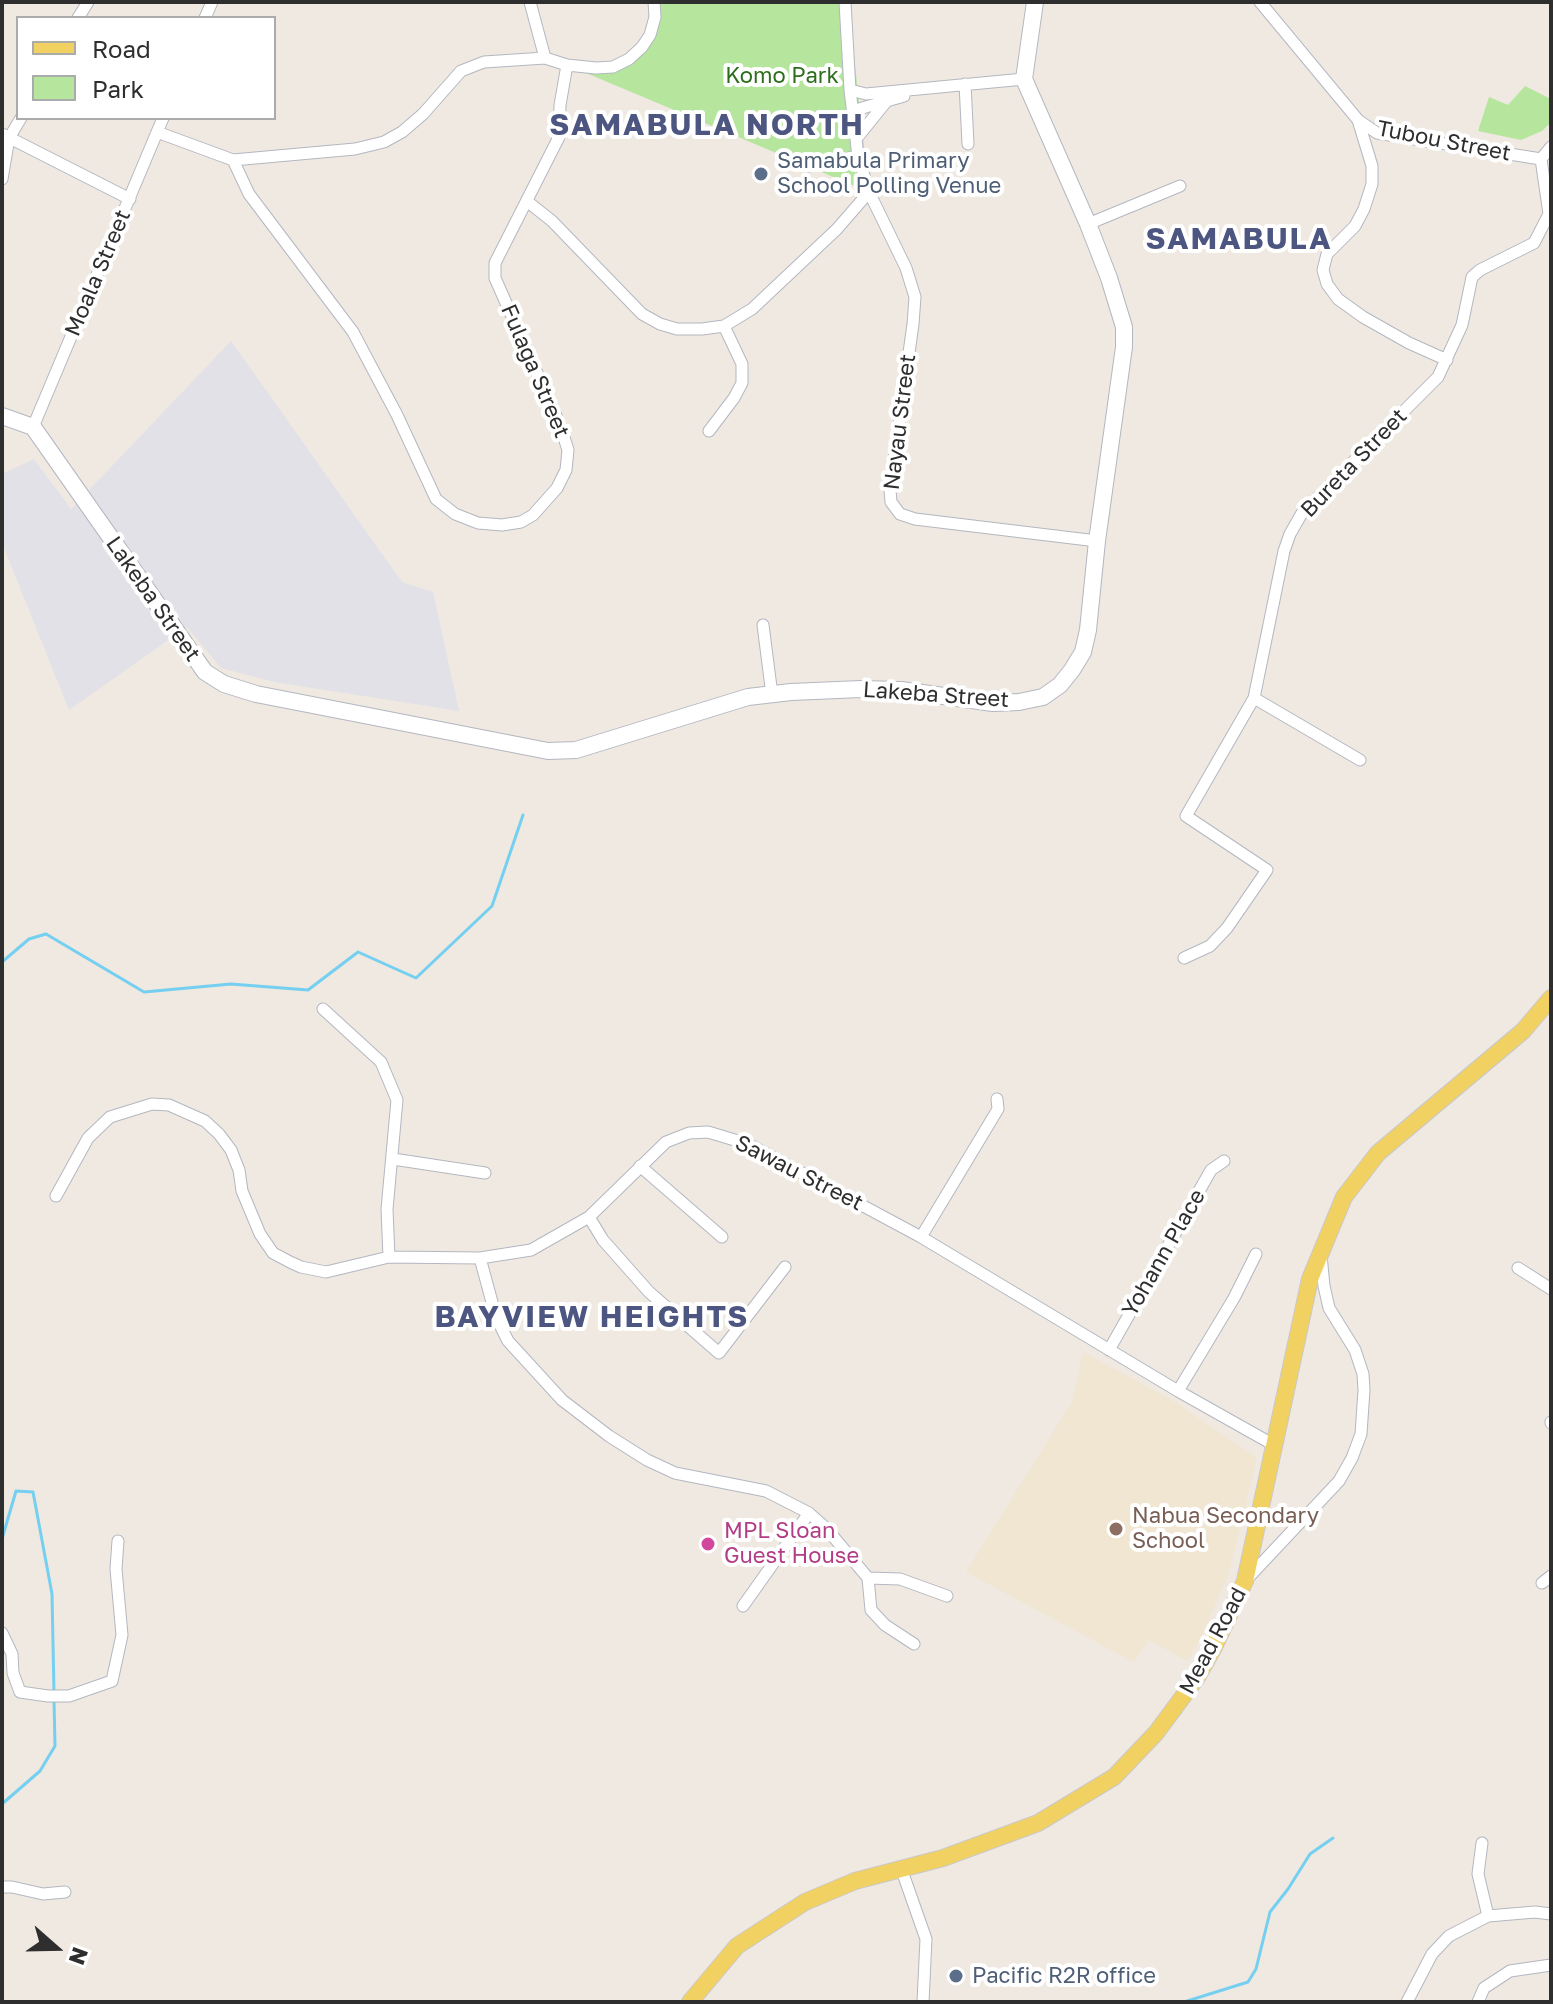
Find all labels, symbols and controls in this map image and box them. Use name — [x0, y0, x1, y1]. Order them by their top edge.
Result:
legend — [16, 16, 276, 120]
text: Road — [92, 34, 151, 63]
park label: Komo Park — [725, 63, 839, 89]
text: Park — [92, 74, 144, 103]
district label: SAMABULA NORTH — [549, 107, 865, 143]
street label: Tubou Street — [1375, 115, 1513, 167]
place label: Samabula Primary School Polling Venue — [777, 148, 1001, 200]
marker: Samabula Primary School Polling Venue — [752, 165, 770, 183]
street label: Moala Street — [60, 206, 136, 340]
district label: SAMABULA — [1145, 221, 1333, 257]
street label: Fulaga Street — [495, 300, 575, 442]
street label: Nayau Street — [879, 353, 921, 491]
street label: Bureta Street — [1296, 403, 1412, 523]
street label: Lakeba Street — [100, 531, 206, 667]
street label: Lakeba Street — [862, 677, 1010, 713]
street label: Sawau Street — [731, 1129, 867, 1217]
street label: Yohann Place — [1117, 1185, 1211, 1321]
district label: BAYVIEW HEIGHTS — [435, 1299, 749, 1335]
place label: Nabua Secondary School — [1132, 1503, 1319, 1554]
place label: MPL Sloan Guest House — [724, 1518, 859, 1570]
marker: Nabua Secondary School — [1107, 1520, 1125, 1538]
marker: MPL Sloan Guest House — [699, 1535, 717, 1553]
street label: Mead Road — [1174, 1583, 1252, 1699]
north arrow — [16, 1908, 96, 1988]
text: N — [63, 1944, 95, 1969]
place label: Pacific R2R office — [972, 1963, 1156, 1989]
marker: Pacific R2R office — [947, 1967, 965, 1985]

